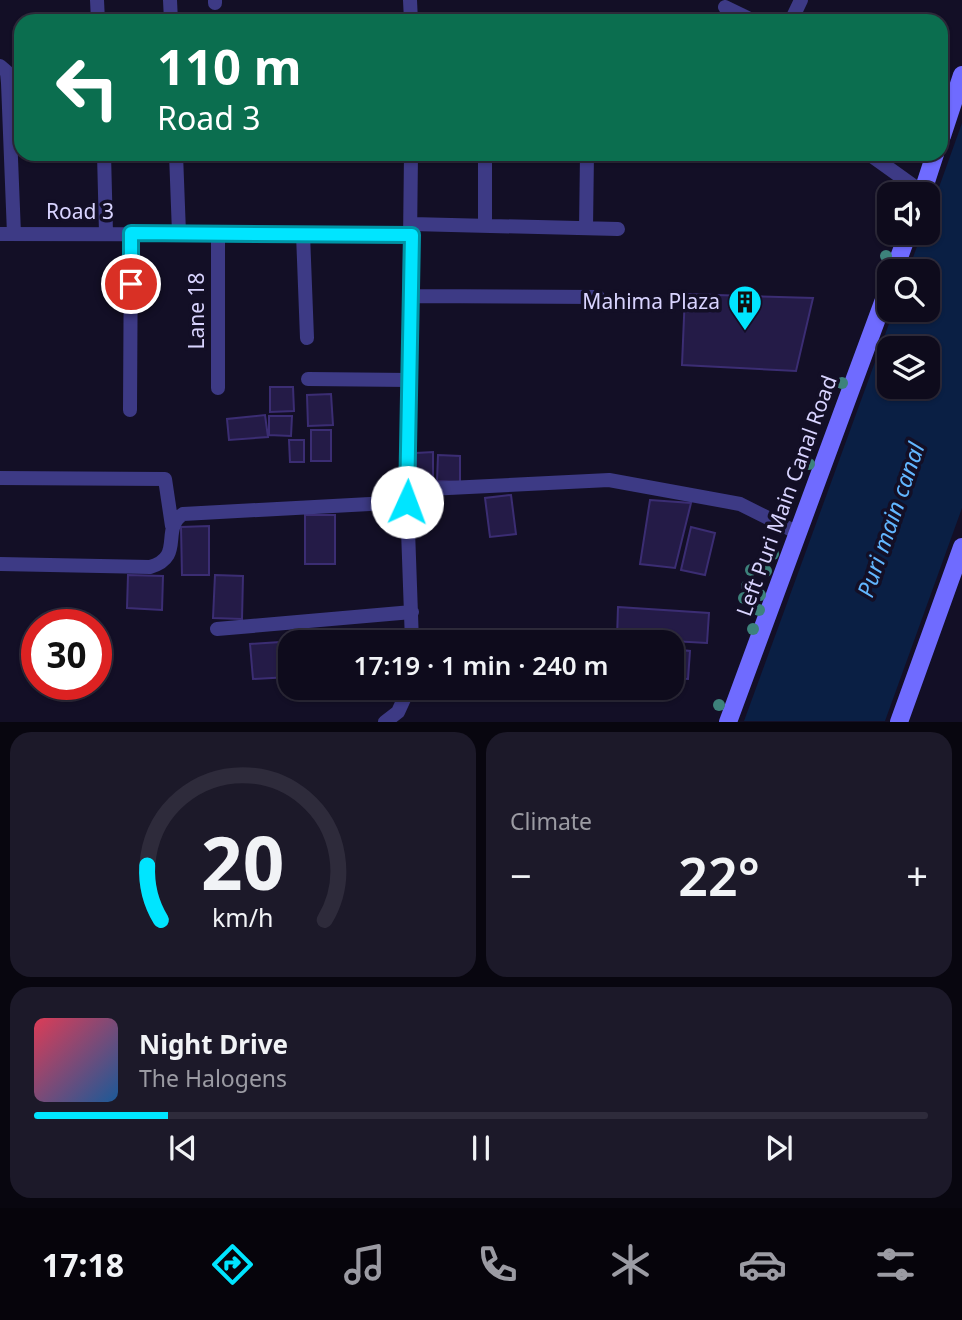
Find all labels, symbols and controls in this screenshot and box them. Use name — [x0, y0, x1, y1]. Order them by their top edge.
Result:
text: 110 m — [157, 33, 302, 99]
icon: left — [42, 42, 133, 133]
text: Road 3 — [157, 96, 261, 139]
map controls — [877, 182, 940, 399]
button: sound — [877, 182, 940, 245]
street label: Road 3 — [46, 197, 114, 225]
pin — [101, 254, 161, 314]
button: search — [877, 259, 940, 322]
icon: arrive — [112, 265, 150, 303]
street label: Lane 18 — [182, 272, 210, 350]
building icon: Mahima Plaza — [726, 283, 764, 332]
place label: Mahima Plaza — [582, 287, 720, 315]
button: layers — [877, 336, 940, 399]
street label: Left Puri Main Canal Road — [729, 371, 843, 620]
water label: Puri main canal — [849, 437, 932, 601]
position arrow — [370, 465, 444, 539]
speed limit sign: 30 — [21, 609, 112, 700]
text: 17:19 · 1 min · 240 m — [354, 647, 608, 683]
text: Climate — [510, 805, 592, 837]
text: 20 — [201, 813, 285, 912]
text: 22° — [678, 840, 760, 911]
text: − — [510, 849, 532, 901]
text: + — [906, 849, 928, 901]
text: km/h — [212, 900, 274, 934]
text: Night Drive — [139, 1026, 288, 1062]
text: The Halogens — [139, 1062, 287, 1094]
icon: previous — [164, 1129, 202, 1167]
icon: pause — [462, 1129, 500, 1167]
icon: next — [760, 1129, 798, 1167]
icon: directions — [208, 1240, 257, 1289]
icon: music — [340, 1240, 389, 1289]
icon: phone — [473, 1240, 522, 1289]
icon: climate — [606, 1240, 655, 1289]
icon: car — [738, 1240, 787, 1289]
icon: filters — [871, 1240, 920, 1289]
text: 17:18 — [42, 1243, 124, 1286]

